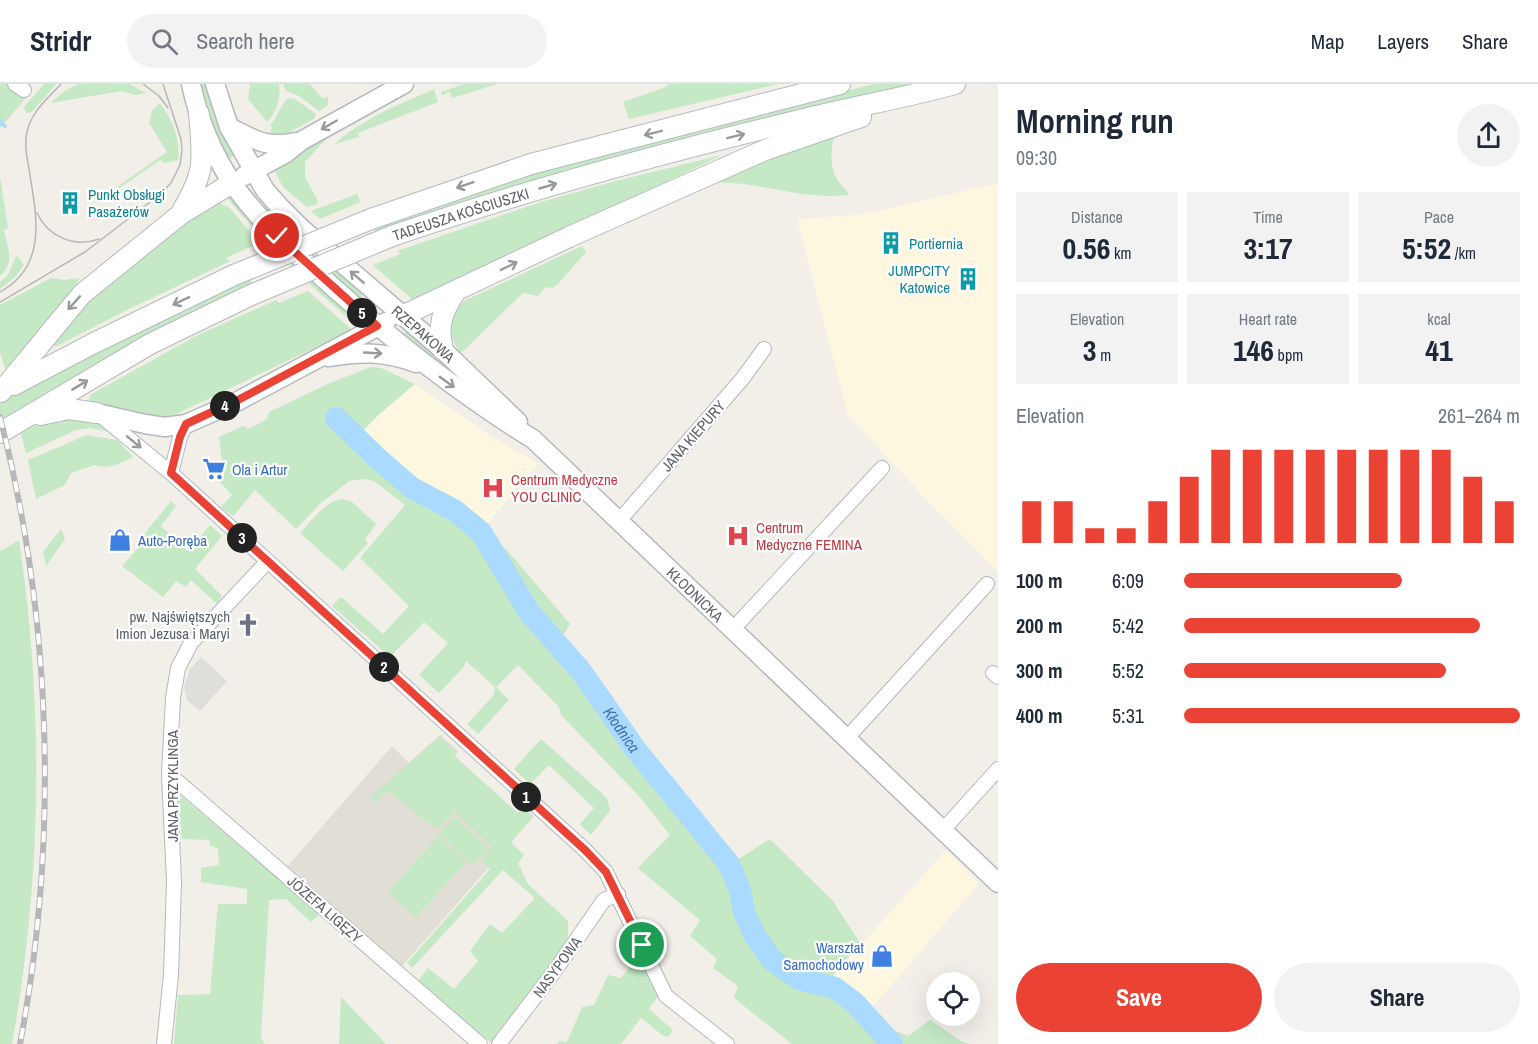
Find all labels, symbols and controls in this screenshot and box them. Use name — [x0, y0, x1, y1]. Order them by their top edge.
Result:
search box — [127, 14, 547, 68]
text: Stridr — [30, 22, 91, 60]
icon: search — [148, 25, 181, 58]
text: Search here — [196, 26, 295, 56]
text: Map — [1311, 27, 1344, 56]
text: Layers — [1377, 27, 1429, 56]
text: Share — [1462, 27, 1508, 56]
text: Morning run — [1016, 99, 1174, 143]
button: share — [1457, 104, 1520, 167]
one-way arrow — [321, 119, 338, 131]
one-way arrow — [644, 127, 663, 139]
one-way arrow — [726, 129, 745, 141]
text: 09:30 — [1016, 144, 1057, 171]
one-way arrow — [538, 179, 557, 191]
one-way arrow — [456, 180, 475, 191]
street label: TADEUSZA KOŚCIUSZKI — [389, 182, 531, 246]
place label: Punkt Obsługi Pasażerów — [88, 184, 165, 222]
building icon: Punkt Obsługi Pasażerów — [57, 190, 83, 216]
text: Distance — [1071, 206, 1123, 228]
text: Time — [1253, 206, 1283, 228]
text: Pace — [1424, 206, 1454, 228]
pin — [251, 210, 302, 261]
icon: check — [260, 219, 293, 252]
text: 0.56 — [1062, 228, 1110, 268]
text: 3:17 — [1243, 228, 1293, 268]
text: 5:52 — [1402, 228, 1451, 268]
building icon: Portiernia — [878, 230, 904, 256]
place label: Portiernia — [909, 233, 963, 254]
text: km — [1110, 242, 1132, 264]
text: /km — [1451, 242, 1476, 264]
one-way arrow — [499, 259, 517, 271]
place label: JUMPCITY Katowice — [888, 260, 951, 298]
building icon: JUMPCITY Katowice — [955, 266, 981, 292]
one-way arrow — [350, 270, 365, 284]
one-way arrow — [67, 295, 81, 310]
one-way arrow — [173, 296, 191, 307]
pin: 5 — [347, 298, 377, 328]
street label: RZEPAKOWA — [388, 300, 460, 367]
text: 5 — [358, 302, 366, 324]
text: Elevation — [1070, 308, 1124, 330]
text: Heart rate — [1239, 308, 1297, 330]
text: kcal — [1427, 308, 1451, 330]
text: 3 — [1083, 330, 1097, 370]
text: 146 — [1233, 330, 1274, 370]
text: 41 — [1425, 330, 1453, 370]
text: m — [1097, 344, 1111, 366]
text: bpm — [1274, 344, 1303, 366]
one-way arrow — [363, 348, 382, 359]
one-way arrow — [439, 376, 455, 388]
one-way arrow — [71, 378, 88, 390]
pin: 4 — [210, 391, 240, 421]
text: 4 — [221, 395, 229, 417]
street label: JANA KIEPURY — [656, 395, 730, 476]
text: Elevation — [1016, 402, 1084, 429]
text: 261–264 m — [1438, 402, 1520, 429]
one-way arrow — [126, 436, 142, 449]
supermarket icon: Ola i Artur — [201, 456, 227, 482]
place label: Ola i Artur — [232, 459, 287, 480]
place label: Centrum Medyczne YOU CLINIC — [511, 469, 618, 507]
hospital icon: Centrum Medyczne YOU CLINIC — [480, 475, 506, 501]
place label: Centrum Medyczne FEMINA — [756, 517, 863, 555]
pin: 3 — [227, 523, 257, 553]
hospital icon: Centrum Medyczne FEMINA — [725, 523, 751, 549]
shop icon: Auto-Poręba — [107, 527, 133, 553]
text: 3 — [238, 527, 246, 549]
place label: Auto-Poręba — [137, 530, 207, 551]
street label: KŁODNICKA — [662, 562, 729, 627]
text: 100 m — [1016, 567, 1063, 594]
text: 6:09 — [1112, 567, 1144, 594]
place label: pw. Najświętszych Imion Jezusa i Maryi — [116, 606, 230, 644]
church icon: pw. Najświętszych Imion Jezusa i Maryi — [235, 612, 261, 638]
text: 200 m — [1016, 612, 1063, 639]
text: 5:42 — [1112, 612, 1144, 639]
pin: 2 — [369, 652, 399, 682]
text: 2 — [380, 656, 388, 678]
text: 300 m — [1016, 657, 1063, 684]
text: 5:52 — [1112, 657, 1144, 684]
water label: Kłodnica — [598, 702, 645, 757]
text: 400 m — [1016, 702, 1063, 729]
text: 5:31 — [1112, 702, 1144, 729]
street label: JANA PRZYKLINGA — [162, 729, 183, 842]
pin: 1 — [511, 782, 541, 812]
text: 1 — [522, 786, 530, 808]
street label: JÓZEFA LIGĘZY — [283, 871, 368, 948]
pin — [616, 919, 667, 970]
icon: arrive — [625, 928, 658, 961]
street label: NASYPOWA — [528, 932, 587, 1002]
place label: Warsztat Samochodowy — [783, 937, 865, 975]
shop icon: Warsztat Samochodowy — [869, 943, 895, 969]
button: Save — [1016, 963, 1262, 1032]
button: Share — [1274, 963, 1520, 1032]
map controls — [926, 972, 980, 1026]
button: locate — [926, 972, 980, 1026]

